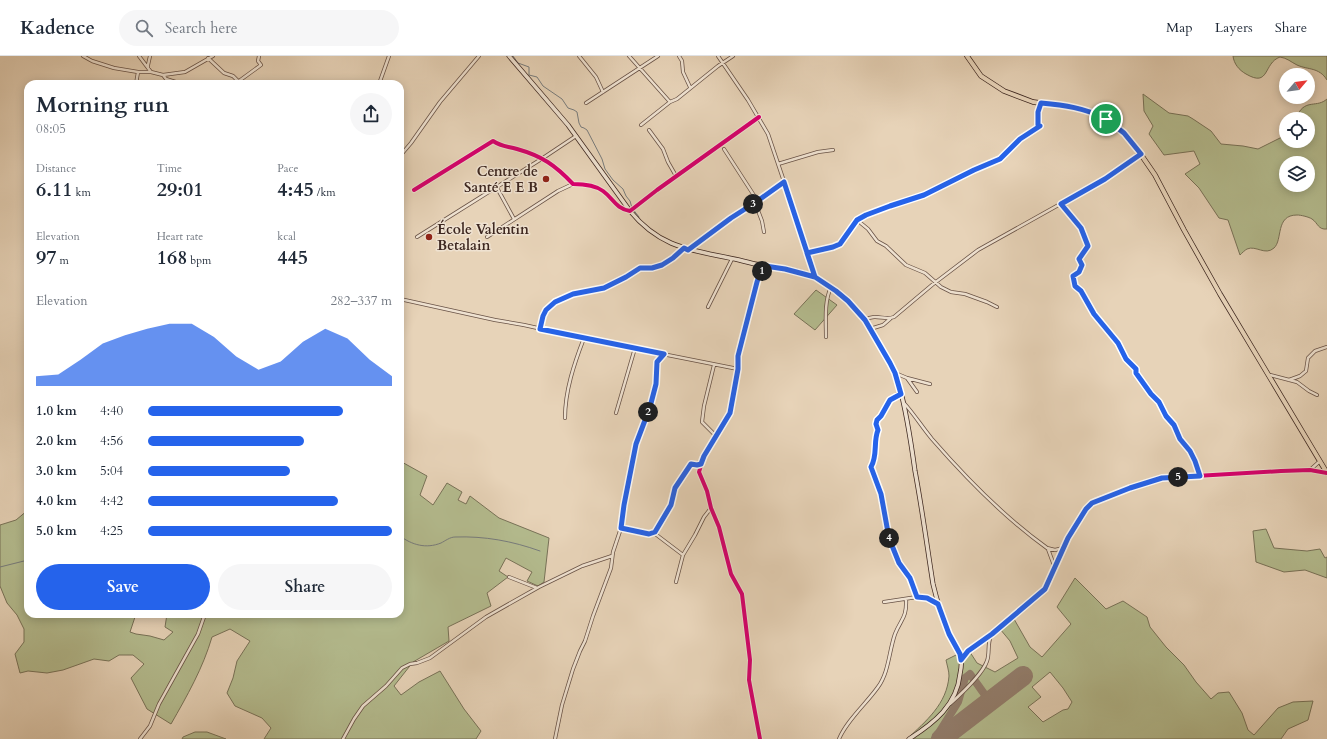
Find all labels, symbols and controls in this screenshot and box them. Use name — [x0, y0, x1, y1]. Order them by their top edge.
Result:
search box — [119, 10, 399, 46]
text: Kadence — [20, 15, 95, 41]
icon: search — [133, 17, 155, 39]
text: Search here — [165, 18, 238, 38]
text: Map — [1166, 18, 1193, 37]
text: Layers — [1215, 18, 1253, 37]
text: Share — [1275, 18, 1307, 37]
north arrow — [1279, 68, 1315, 104]
map controls — [1279, 68, 1315, 192]
text: Morning run — [36, 90, 169, 120]
button: share — [350, 93, 392, 135]
pin — [1089, 102, 1123, 136]
icon: arrive — [1095, 108, 1117, 130]
button: locate — [1279, 112, 1315, 148]
text: 08:05 — [36, 120, 66, 138]
button: layers — [1279, 156, 1315, 192]
text: Distance — [36, 161, 76, 176]
text: Time — [157, 161, 182, 176]
text: Pace — [277, 161, 299, 176]
place label: Centre de Santé E E B — [464, 162, 538, 197]
marker: Centre de Santé E E B — [541, 174, 551, 184]
text: 6.11 — [36, 176, 73, 203]
text: 29:01 — [157, 176, 203, 203]
text: 4:45 — [277, 176, 314, 203]
text: km — [73, 185, 91, 200]
text: /km — [314, 185, 336, 200]
pin: 3 — [743, 194, 763, 214]
text: 3 — [750, 196, 756, 211]
place label: École Valentin Betalain — [437, 219, 529, 255]
text: Elevation — [36, 229, 80, 244]
text: Heart rate — [157, 229, 203, 244]
text: kcal — [277, 229, 296, 244]
marker: École Valentin Betalain — [424, 232, 434, 242]
text: 97 — [36, 244, 57, 271]
text: 168 — [157, 244, 187, 271]
text: 445 — [277, 244, 308, 271]
text: m — [57, 253, 69, 268]
text: bpm — [187, 253, 211, 268]
pin: 1 — [752, 261, 772, 281]
text: 1 — [759, 263, 765, 278]
text: Elevation — [36, 292, 88, 310]
text: 282–337 m — [330, 292, 392, 310]
text: 1.0 km — [36, 402, 77, 420]
text: 4:40 — [100, 402, 123, 420]
pin: 2 — [638, 402, 658, 422]
text: 2 — [645, 404, 651, 419]
text: 2.0 km — [36, 432, 77, 450]
text: 4:56 — [100, 432, 123, 450]
text: 3.0 km — [36, 462, 77, 480]
text: 5:04 — [100, 462, 123, 480]
pin: 5 — [1168, 467, 1188, 487]
text: 5 — [1175, 469, 1181, 484]
text: 4.0 km — [36, 492, 77, 510]
text: 4:42 — [100, 492, 123, 510]
text: 5.0 km — [36, 522, 77, 540]
text: 4:25 — [100, 522, 123, 540]
pin: 4 — [879, 528, 899, 548]
text: 4 — [886, 530, 892, 545]
button: Save — [36, 564, 210, 610]
button: Share — [218, 564, 392, 610]

